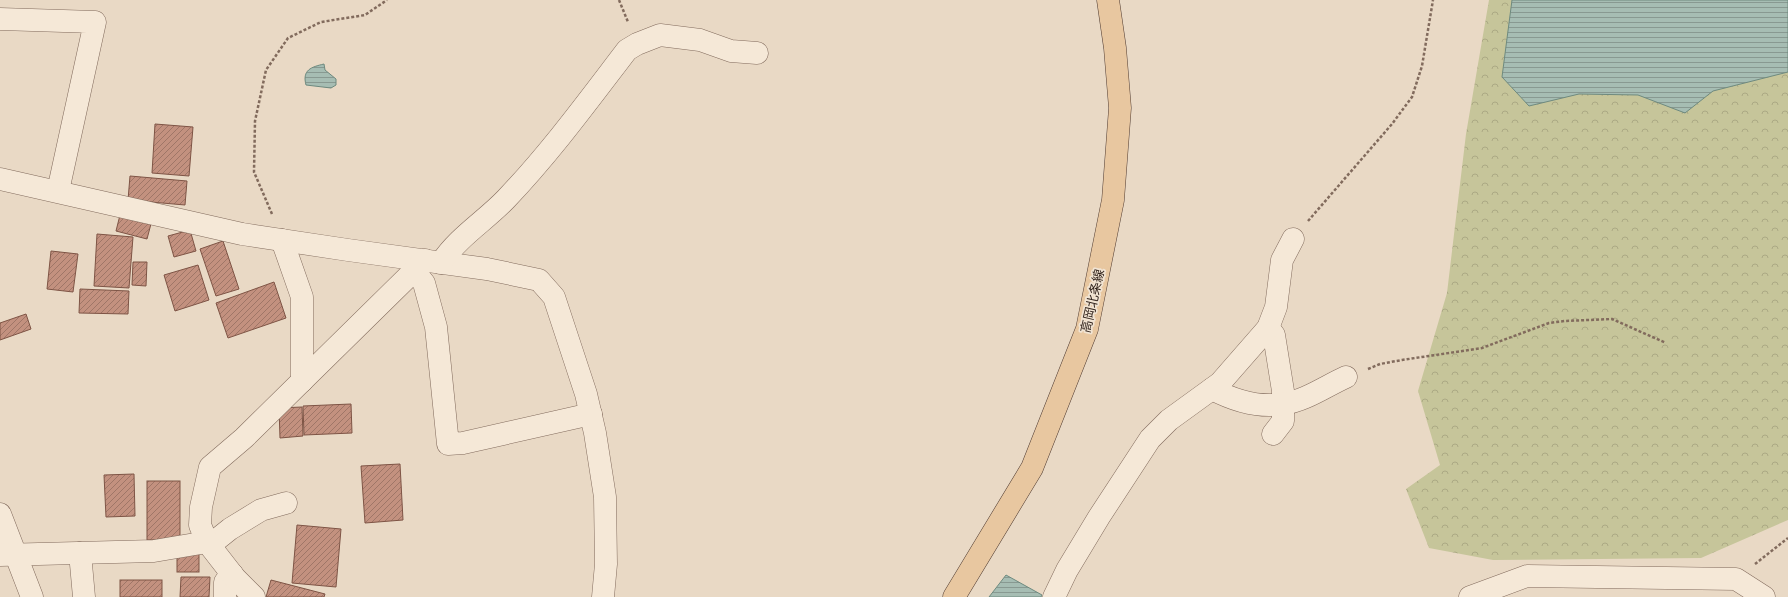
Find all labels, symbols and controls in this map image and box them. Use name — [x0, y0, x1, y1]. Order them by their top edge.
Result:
street label: 高岡北条線 — [1076, 267, 1110, 335]

